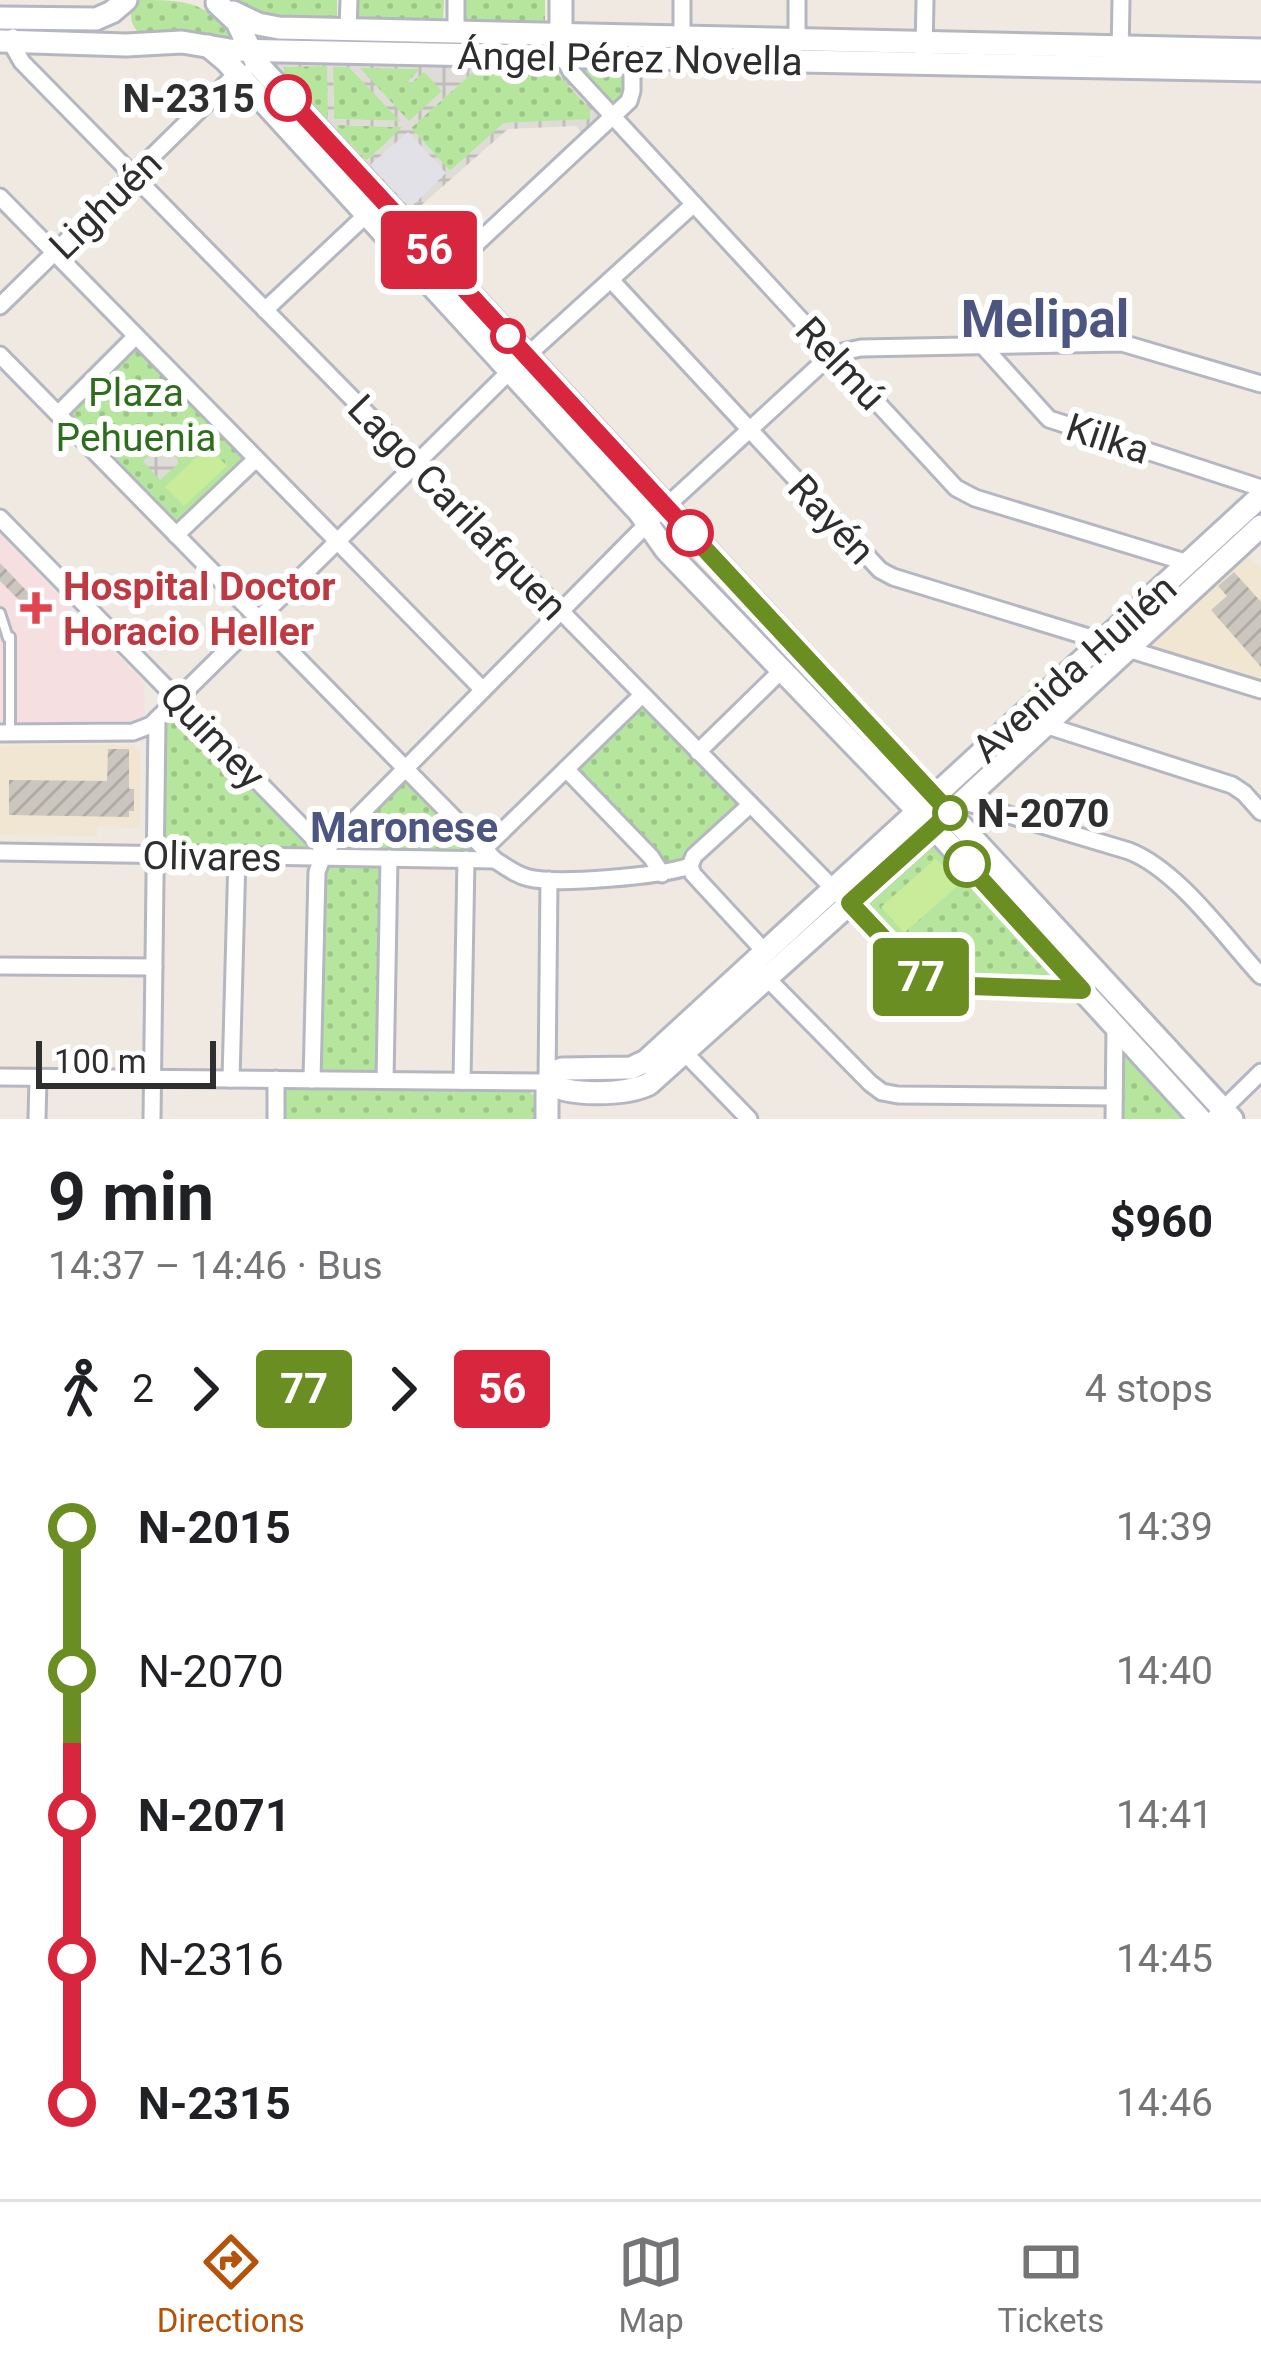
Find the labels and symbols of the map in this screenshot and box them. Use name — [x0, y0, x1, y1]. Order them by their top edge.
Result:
street label: Ángel Pérez Novella — [457, 33, 803, 85]
place label: N-2315 — [123, 76, 255, 122]
marker: N-2315 — [266, 76, 310, 120]
street label: Lighuén — [40, 140, 171, 269]
line badge: 56 — [375, 211, 483, 289]
district label: Melipal — [961, 290, 1129, 349]
street label: Relmú — [786, 308, 895, 420]
unlabelled marker — [492, 320, 524, 352]
park label: Plaza Pehuenia — [56, 370, 216, 461]
street label: Lago Carilafquen — [338, 386, 576, 630]
street label: Kilka — [1060, 404, 1155, 474]
street label: Rayén — [779, 465, 884, 574]
unlabelled marker — [668, 511, 712, 555]
place label: Hospital Doctor Horacio Heller — [63, 564, 336, 655]
street label: Avenida Huilén — [963, 565, 1186, 772]
marker: Hospital Doctor Horacio Heller — [20, 592, 52, 624]
street label: Quimey — [150, 673, 274, 799]
place label: N-2070 — [977, 791, 1109, 837]
marker: N-2070 — [934, 797, 966, 829]
district label: Maronese — [310, 803, 498, 852]
street label: Olivares — [142, 833, 282, 881]
unlabelled marker — [945, 842, 989, 886]
line badge: 77 — [867, 938, 975, 1016]
scale bar — [36, 1035, 216, 1088]

